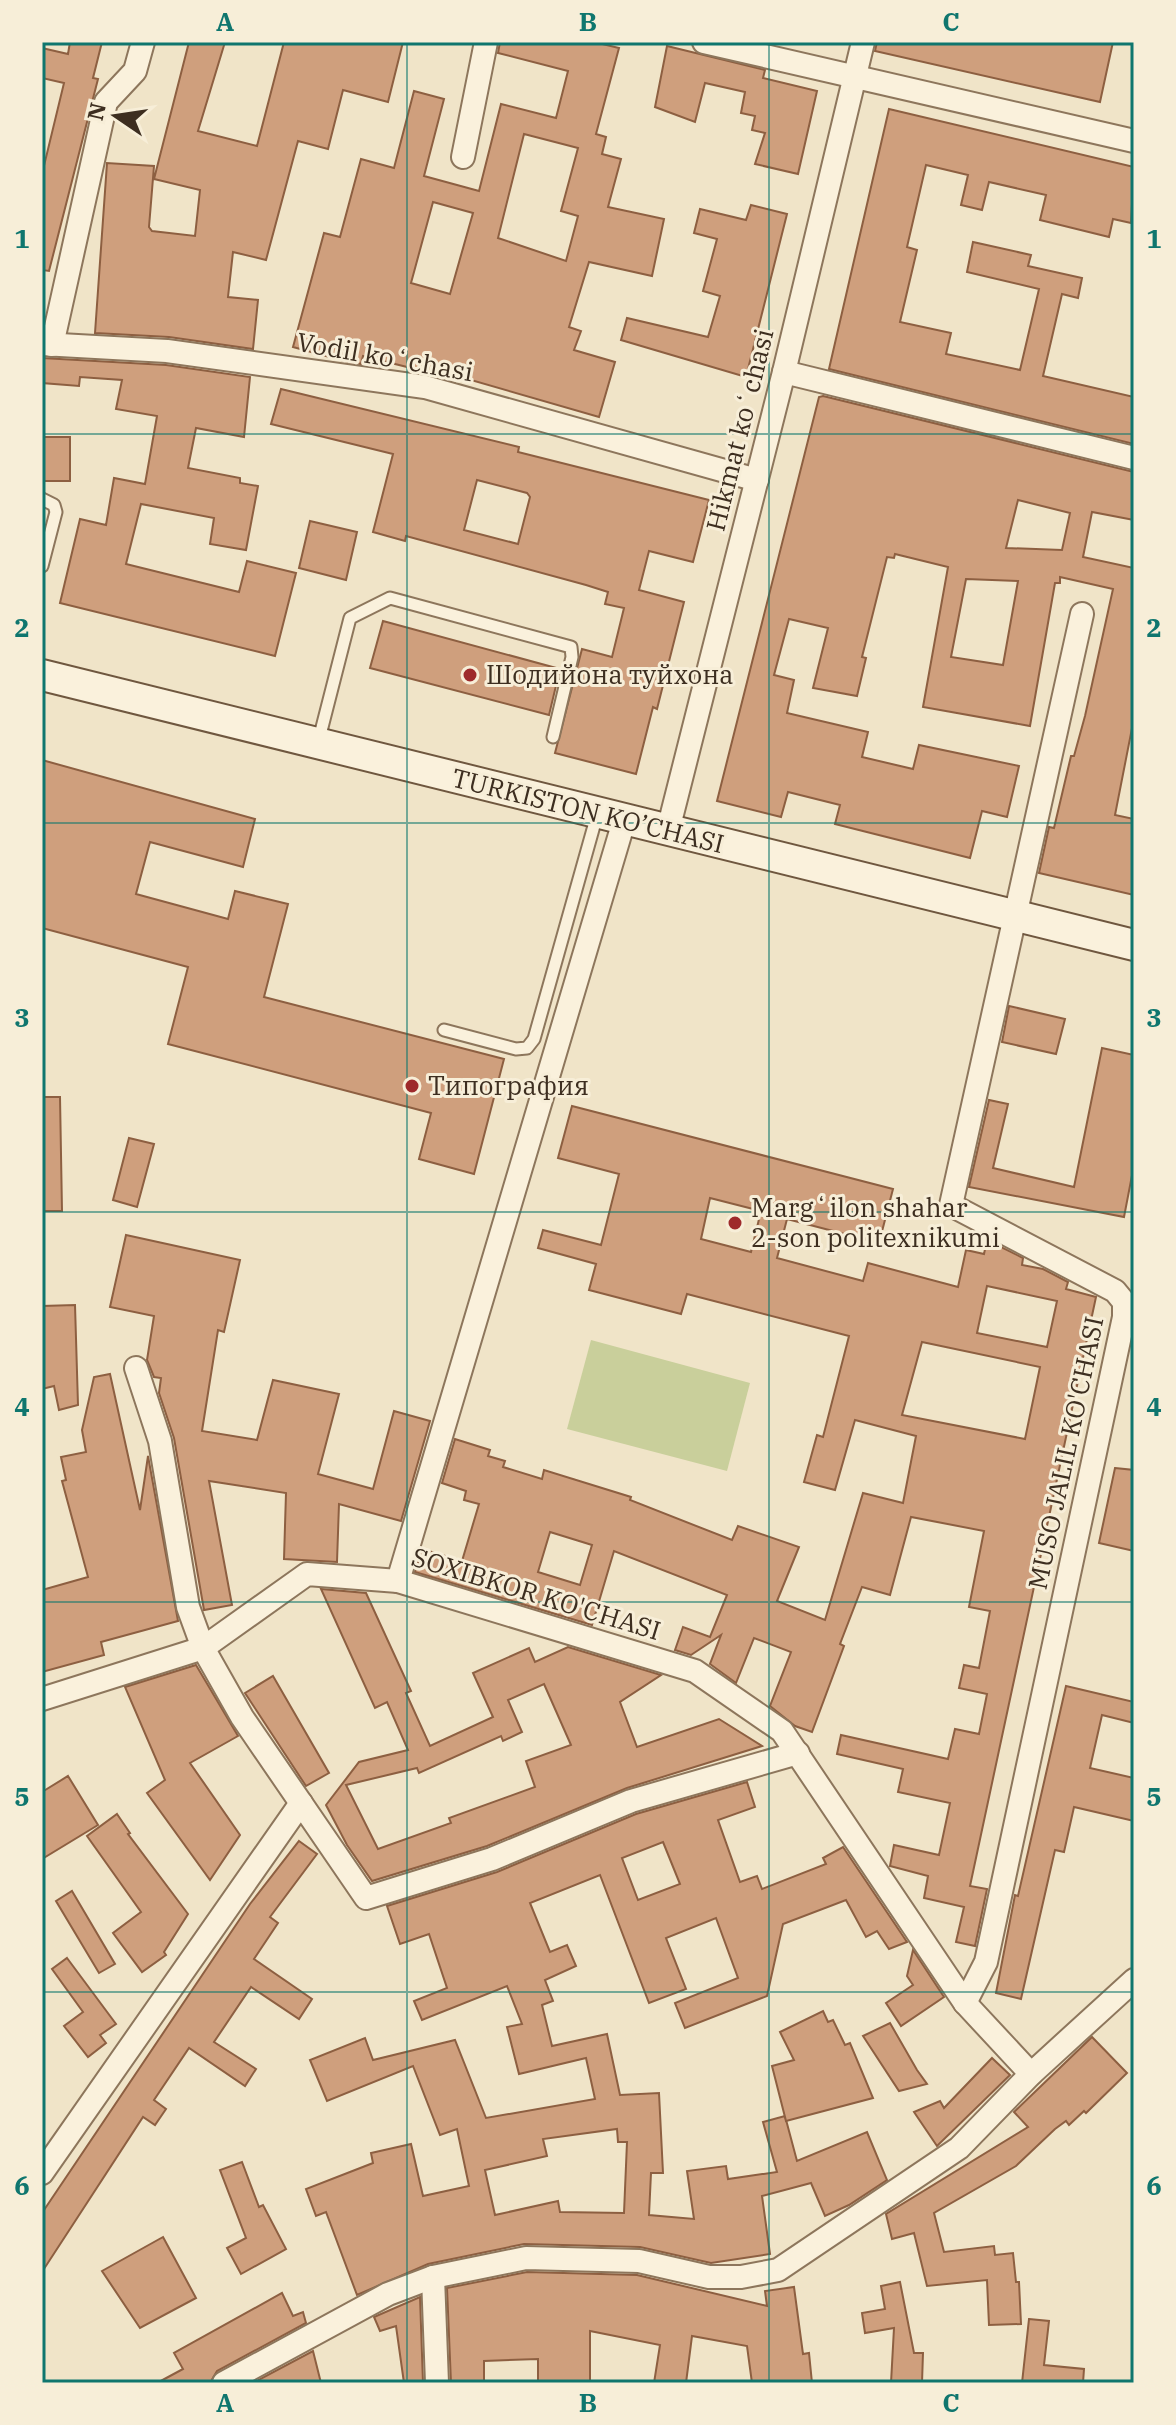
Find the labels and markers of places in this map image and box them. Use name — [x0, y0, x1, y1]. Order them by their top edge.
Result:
place label: Шодийона туйхона — [486, 657, 734, 691]
marker: Шодийона туйхона — [461, 666, 479, 684]
place label: Типография — [428, 1068, 589, 1102]
marker: Типография — [403, 1077, 421, 1095]
place label: Margʻilon shahar 2-son politexnikumi — [751, 1190, 1000, 1254]
marker: Margʻilon shahar 2-son politexnikumi — [726, 1214, 744, 1232]

